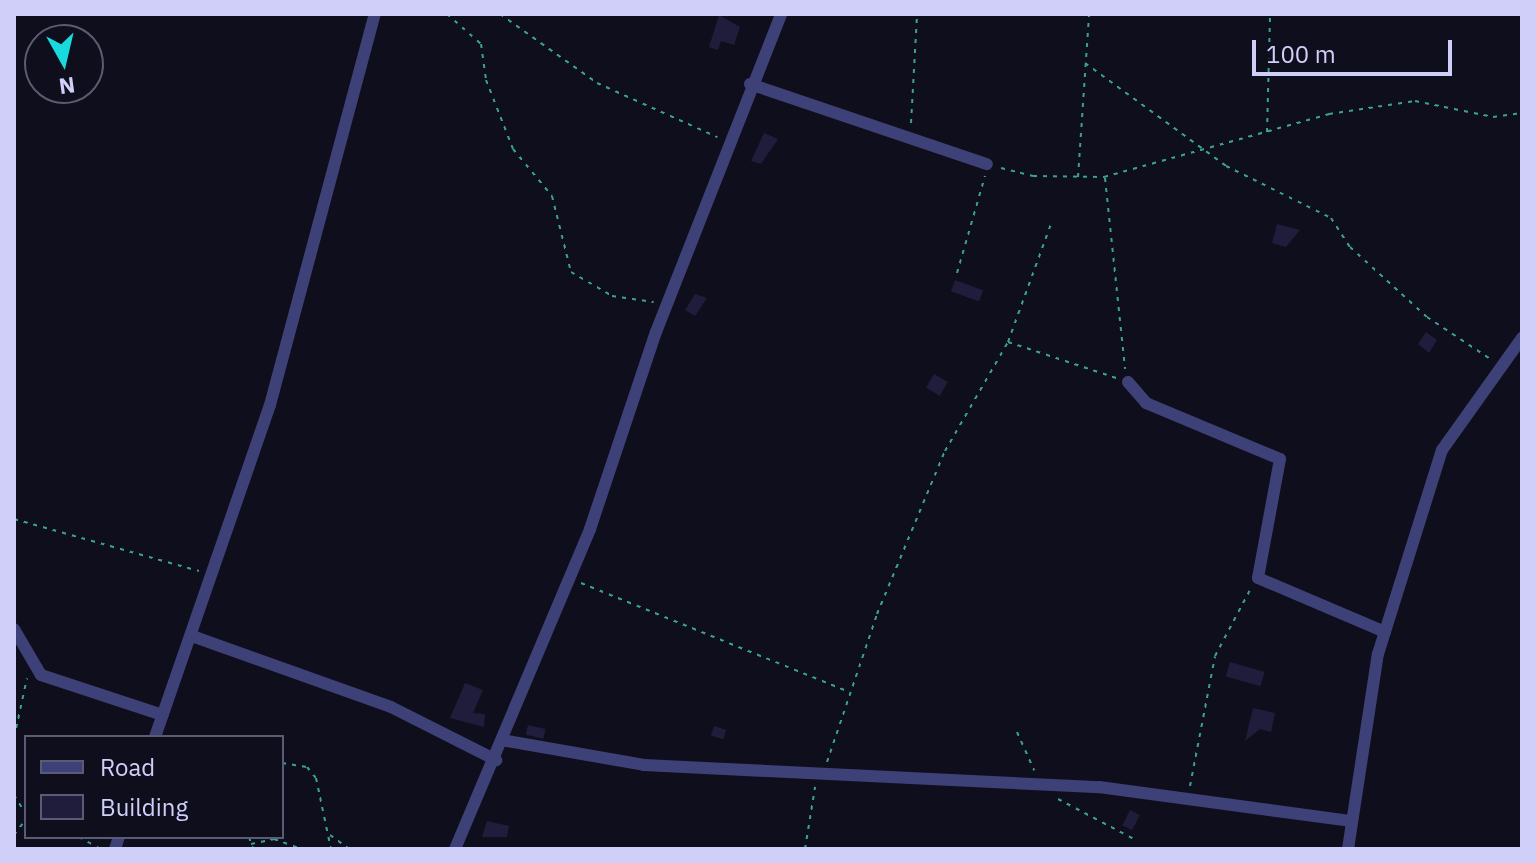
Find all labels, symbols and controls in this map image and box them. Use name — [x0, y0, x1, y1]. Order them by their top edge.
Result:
north arrow — [24, 24, 104, 104]
scale bar — [1256, 24, 1456, 74]
text: 100 m — [1266, 38, 1336, 70]
text: N — [57, 71, 77, 102]
legend — [24, 735, 284, 839]
text: Road — [100, 751, 155, 783]
text: Building — [100, 791, 188, 823]

